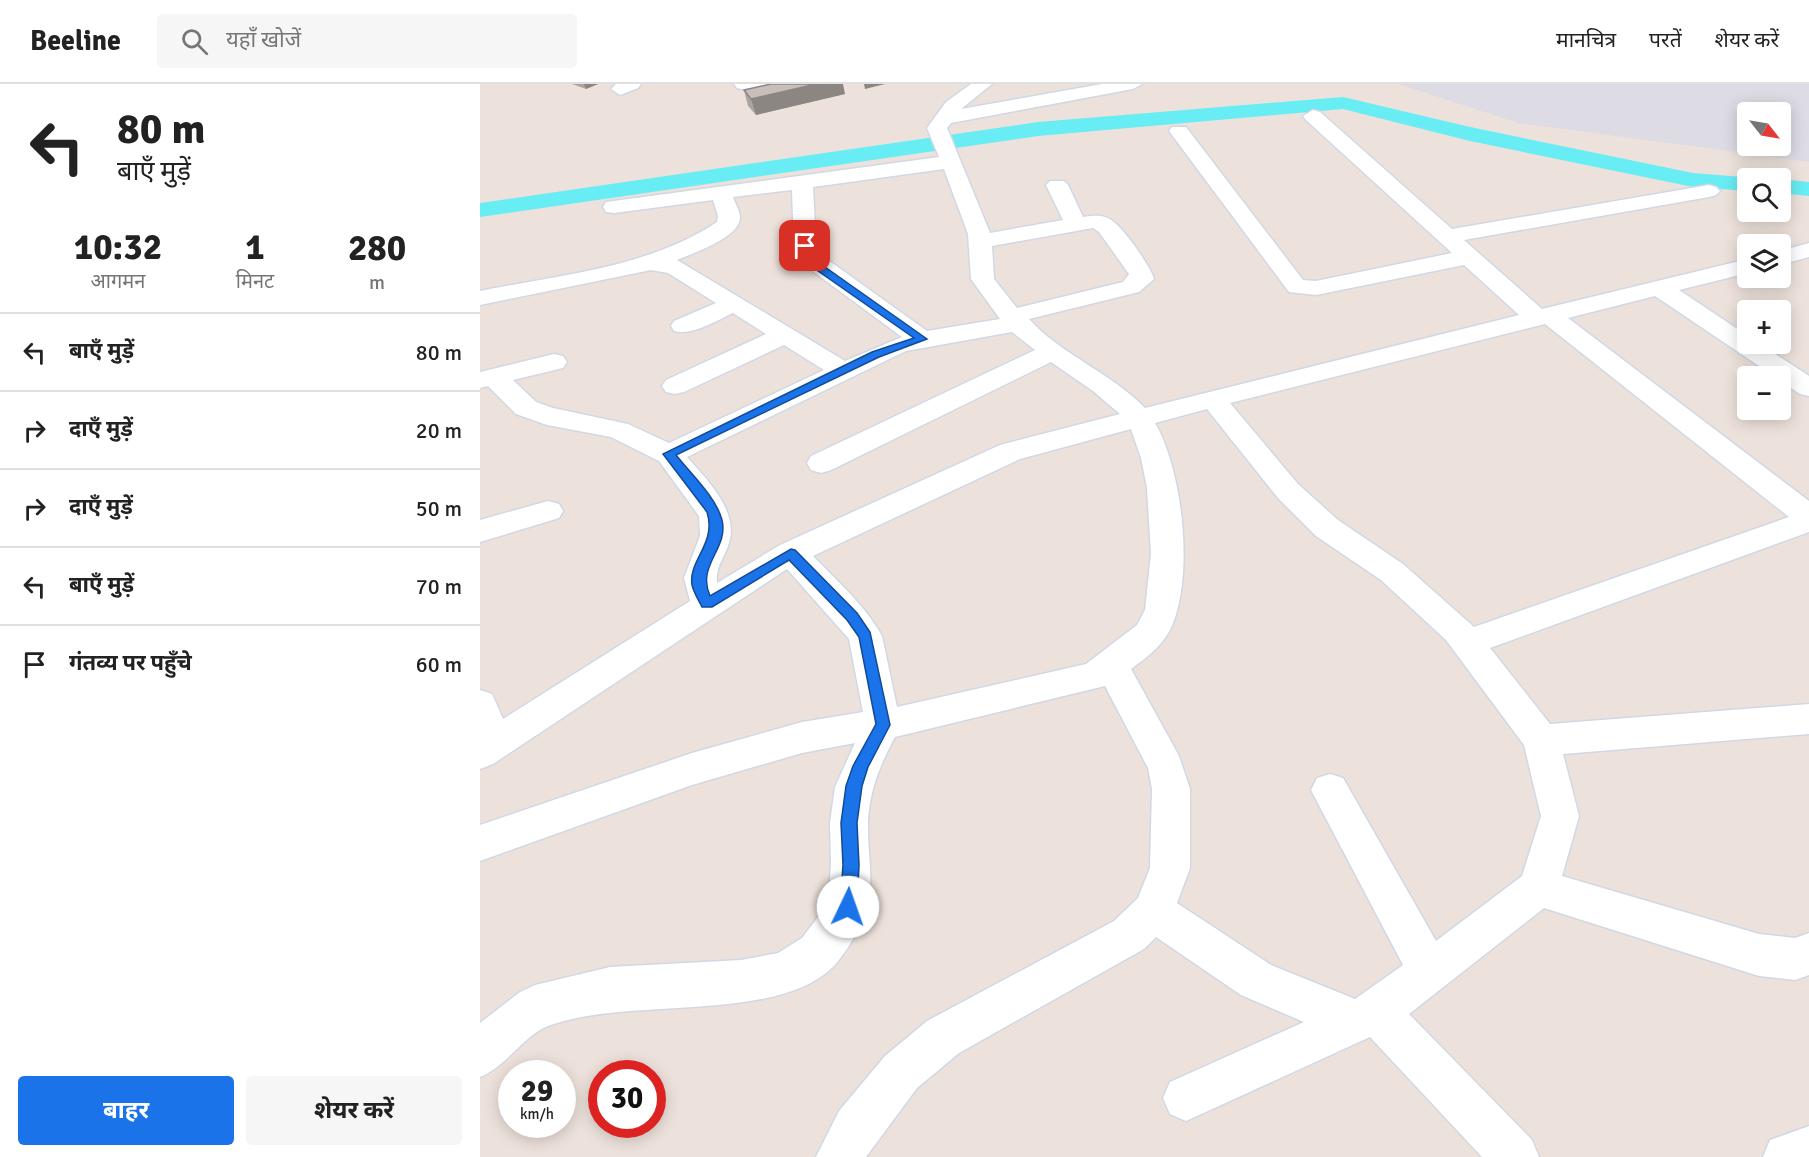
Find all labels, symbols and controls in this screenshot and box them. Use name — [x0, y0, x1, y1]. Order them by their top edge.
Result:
search box — [157, 14, 577, 68]
text: Beeline — [30, 24, 121, 58]
icon: search — [178, 25, 211, 58]
text: यहाँ खोजें — [226, 26, 301, 53]
text: मानचित्र — [1556, 27, 1616, 53]
text: परतें — [1649, 27, 1682, 53]
text: शेयर करें — [1715, 27, 1779, 53]
north arrow — [1737, 102, 1791, 156]
map controls — [1737, 102, 1791, 420]
text: 80 m — [117, 104, 206, 155]
icon: left — [18, 108, 96, 186]
text: बाएँ मुड़ें — [117, 155, 191, 188]
button: search — [1737, 168, 1791, 222]
pin — [779, 220, 830, 271]
text: 10:32 — [74, 225, 162, 270]
text: 1 — [245, 225, 265, 270]
text: 280 — [348, 226, 406, 271]
icon: arrive — [788, 229, 821, 262]
button: layers — [1737, 234, 1791, 288]
text: आगमन — [91, 269, 145, 294]
text: मिनट — [236, 269, 274, 294]
text: m — [369, 270, 385, 295]
button: + — [1737, 300, 1791, 354]
icon: left — [18, 336, 51, 369]
text: बाएँ मुड़ें — [69, 337, 134, 364]
text: 80 m — [416, 339, 462, 366]
button: − — [1737, 366, 1791, 420]
icon: right — [18, 414, 51, 447]
text: दाएँ मुड़ें — [69, 415, 133, 442]
text: 20 m — [416, 417, 462, 444]
icon: right — [18, 492, 51, 525]
text: दाएँ मुड़ें — [69, 493, 133, 520]
text: 50 m — [416, 495, 462, 522]
icon: left — [18, 570, 51, 603]
text: बाएँ मुड़ें — [69, 571, 134, 598]
text: 70 m — [416, 573, 462, 600]
icon: arrive — [18, 648, 51, 681]
text: गंतव्य पर पहुँचे — [69, 649, 192, 676]
text: 60 m — [416, 651, 462, 678]
position arrow — [816, 875, 880, 939]
speed limit sign: 30 — [588, 1060, 666, 1138]
text: 29 — [521, 1073, 553, 1110]
button: बाहर — [18, 1076, 234, 1145]
button: शेयर करें — [246, 1076, 462, 1145]
text: km/h — [520, 1105, 554, 1123]

